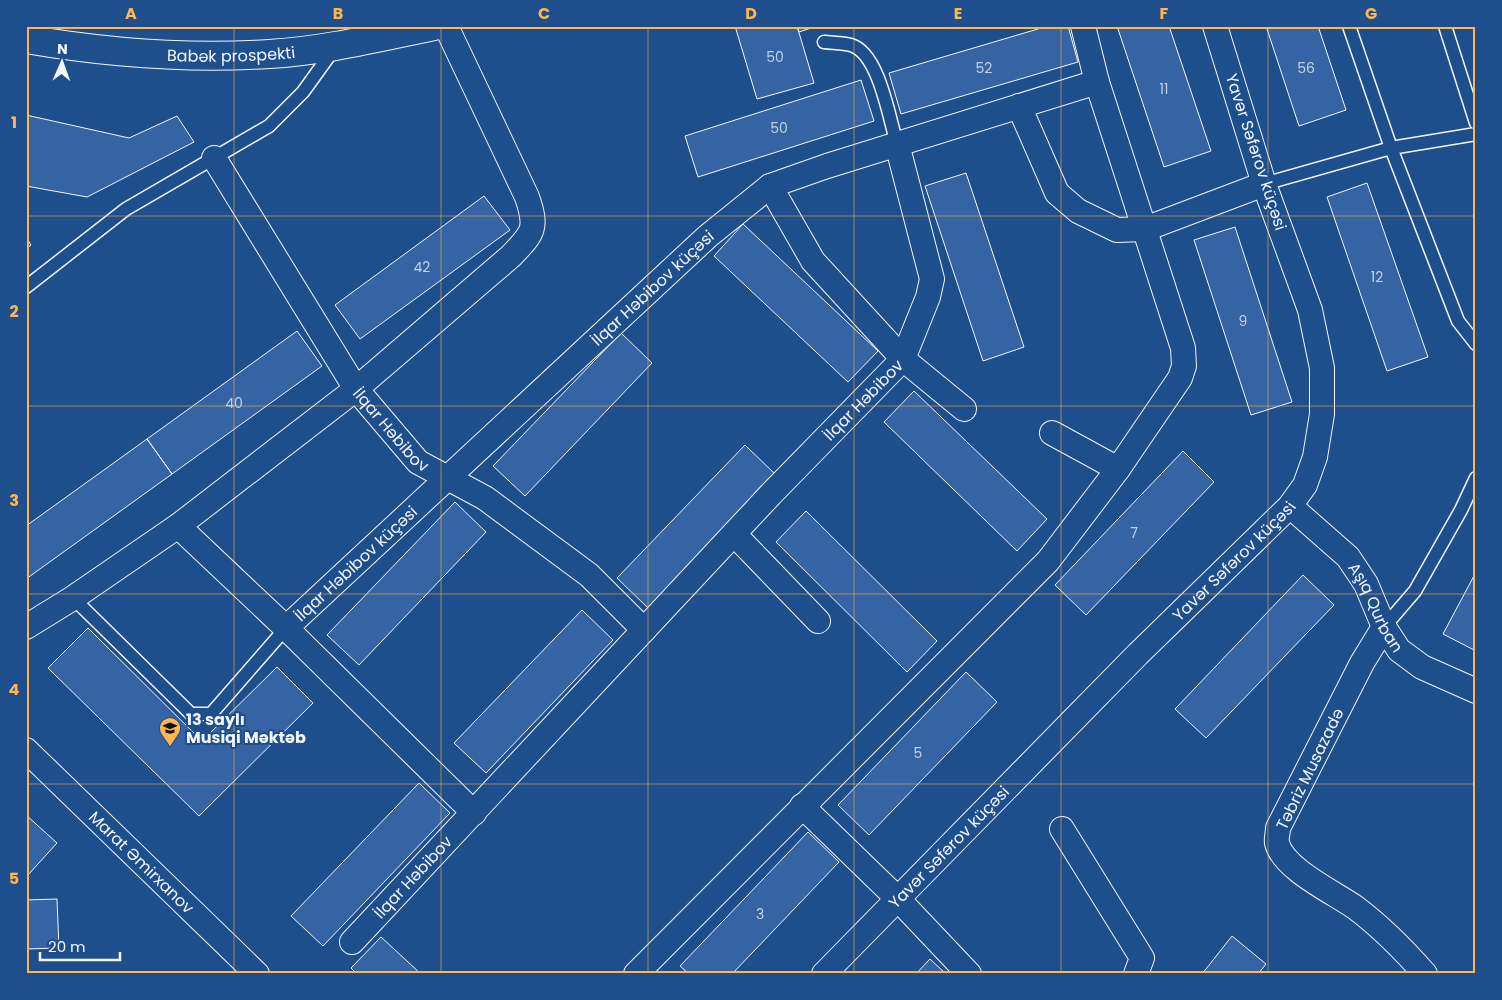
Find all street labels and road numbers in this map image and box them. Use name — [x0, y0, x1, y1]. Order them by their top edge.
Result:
street label: Babək prospekti — [167, 40, 296, 67]
street label: Yavər Səfərov küçəsi — [1220, 71, 1292, 233]
street label: İlqar Həbibov küçəsi — [586, 224, 718, 351]
street label: İlqar Həbibov — [818, 354, 908, 446]
street label: İlqar Həbibov — [348, 382, 433, 477]
street label: Yavər Səfərov küçəsi — [1167, 497, 1301, 626]
street label: İlqar Həbibov küçəsi — [289, 500, 422, 626]
street label: Aşıq Qurban — [1343, 558, 1409, 657]
street label: Təbriz Musazadə — [1271, 704, 1349, 834]
street label: Yavər Səfərov küçəsi — [883, 780, 1014, 913]
street label: Marat Əmirxanov — [84, 806, 199, 919]
street label: İlqar Həbibov — [368, 831, 457, 923]

